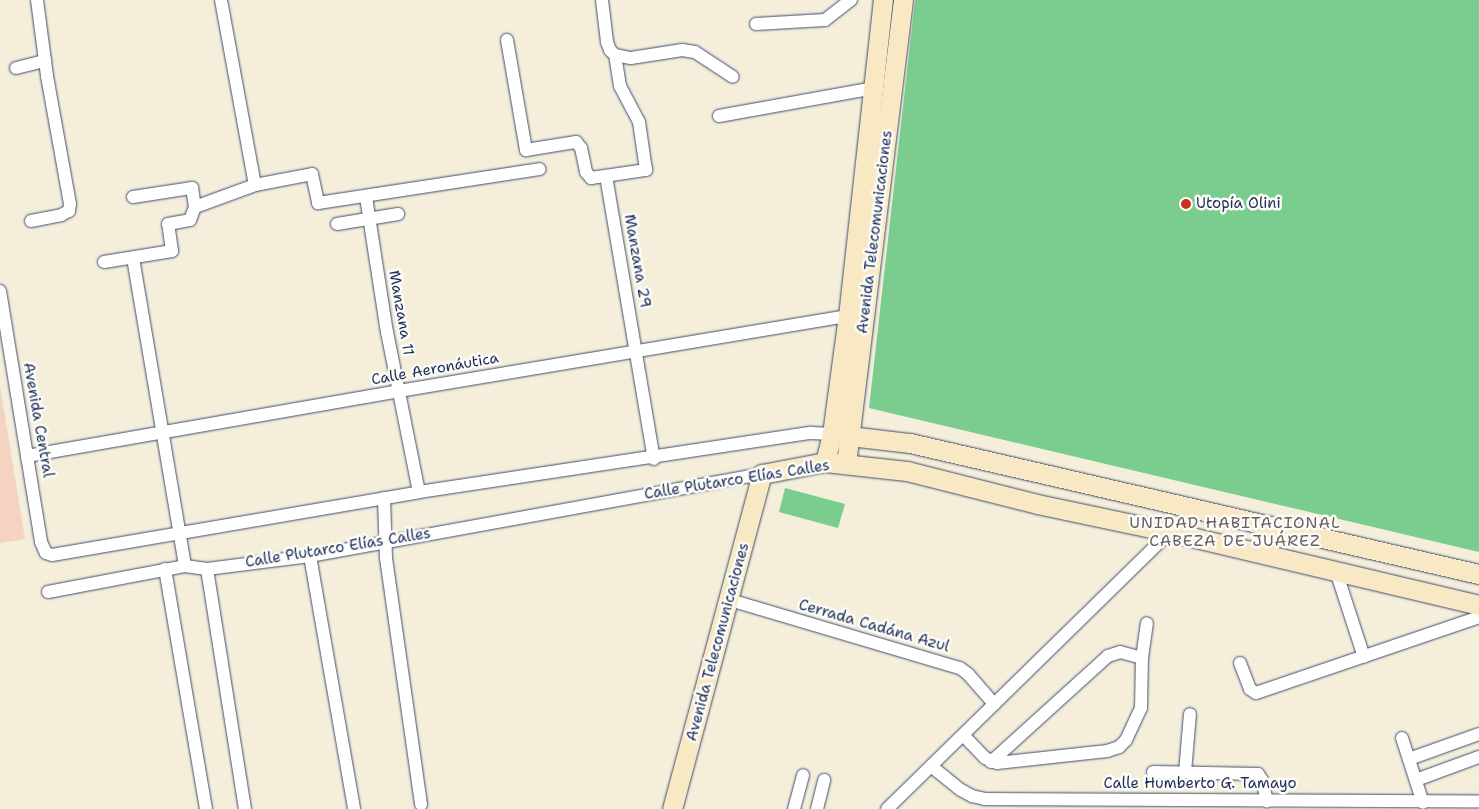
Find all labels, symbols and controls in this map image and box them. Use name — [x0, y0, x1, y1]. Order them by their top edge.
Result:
street label: Avenida Telecomunicaciones — [854, 129, 896, 335]
place label: Utopía Olini — [1196, 195, 1281, 213]
marker: Utopía Olini — [1180, 198, 1192, 210]
street label: Manzana 29 — [620, 213, 654, 309]
street label: Manzana 11 — [385, 269, 417, 357]
street label: Calle Aeronáutica — [370, 349, 500, 389]
street label: Avenida Central — [19, 361, 57, 479]
street label: Calle Plutarco Elías Calles — [643, 456, 831, 504]
district label: UNIDAD HABITACIONAL CABEZA DE JUÁREZ — [1127, 513, 1343, 551]
street label: Calle Plutarco Elías Calles — [244, 524, 432, 572]
street label: Avenida Telecomunicaciones — [683, 541, 753, 743]
street label: Cerrada Cadána Azul — [797, 596, 951, 656]
street label: Calle Humberto G. Tamayo — [1103, 775, 1297, 793]

